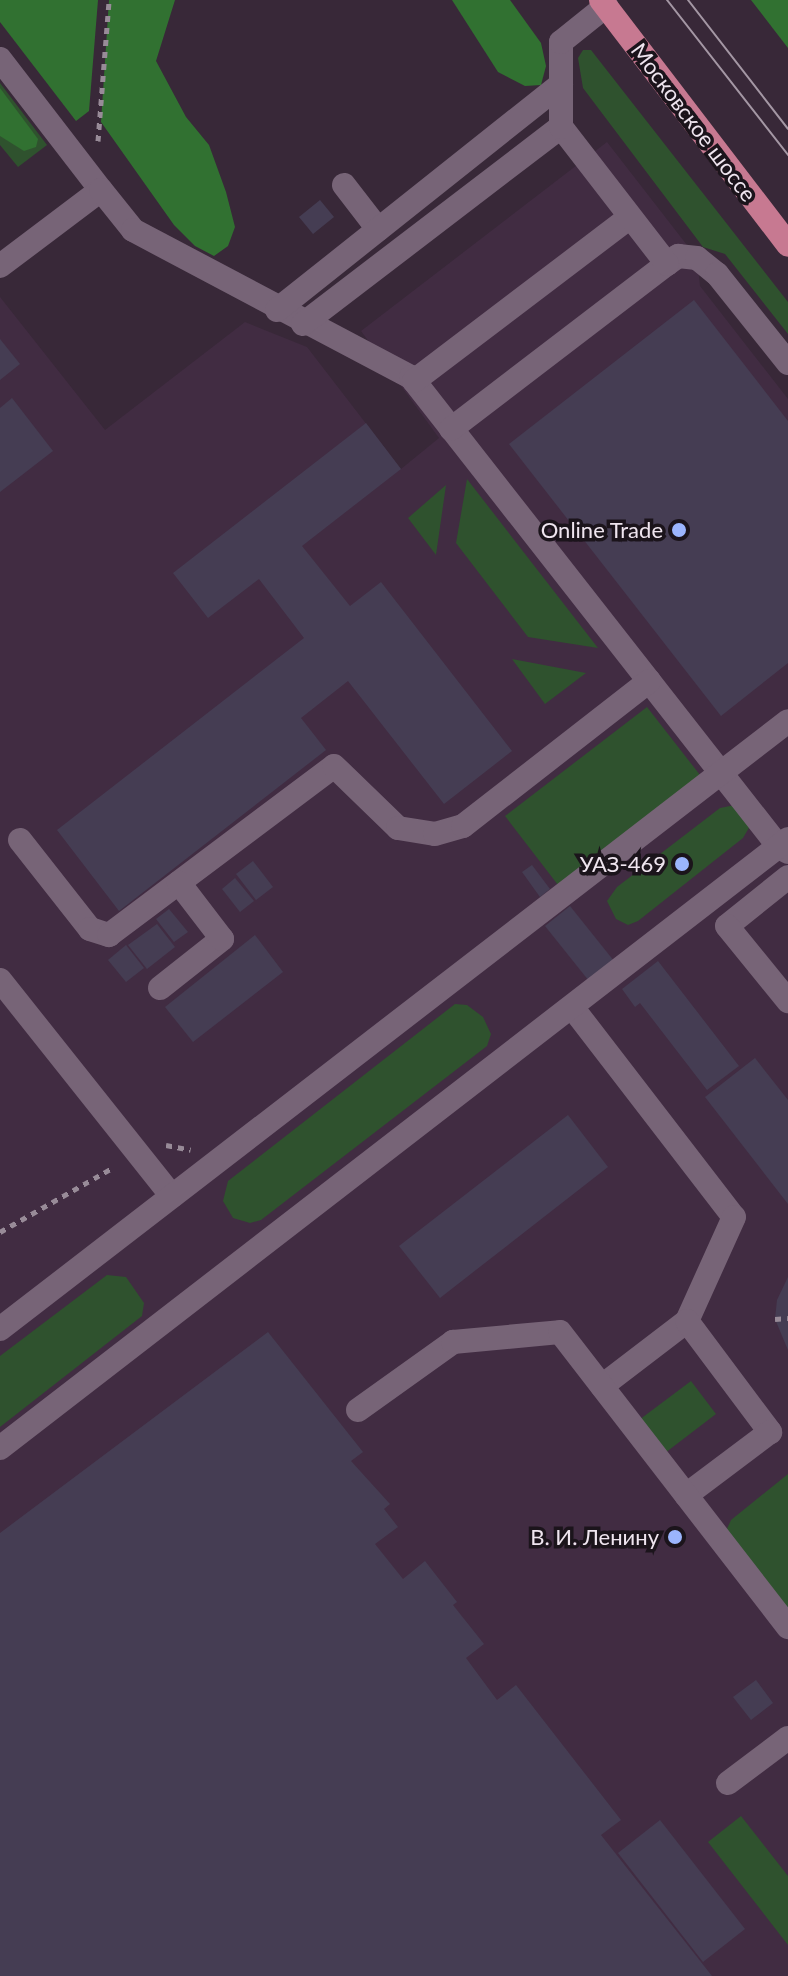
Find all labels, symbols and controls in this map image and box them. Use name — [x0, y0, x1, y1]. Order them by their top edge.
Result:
street label: Московское шоссе — [626, 38, 762, 206]
place label: Online Trade — [540, 517, 663, 543]
marker: Online Trade — [670, 521, 688, 539]
place label: УАЗ-469 — [580, 851, 666, 877]
marker: УАЗ-469 — [673, 855, 691, 873]
place label: В. И. Ленину — [530, 1524, 659, 1550]
marker: В. И. Ленину — [666, 1528, 684, 1546]

